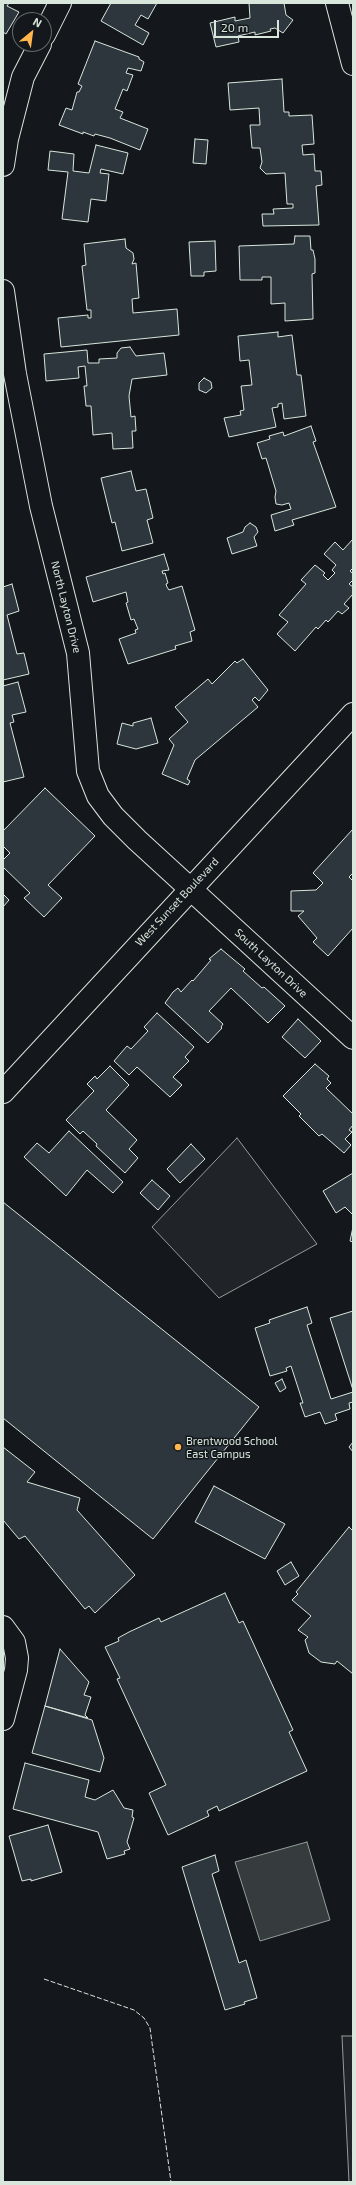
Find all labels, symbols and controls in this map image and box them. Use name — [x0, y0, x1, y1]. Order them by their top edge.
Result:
north arrow — [12, 12, 52, 52]
scale bar — [216, 12, 281, 38]
text: N — [31, 14, 44, 30]
text: 20 m — [221, 20, 248, 34]
street label: North Layton Drive — [48, 560, 84, 654]
street label: West Sunset Boulevard — [133, 855, 221, 949]
street label: South Layton Drive — [232, 926, 310, 1000]
place label: Brentwood School East Campus — [186, 1434, 278, 1460]
marker: Brentwood School East Campus — [173, 1442, 183, 1452]

